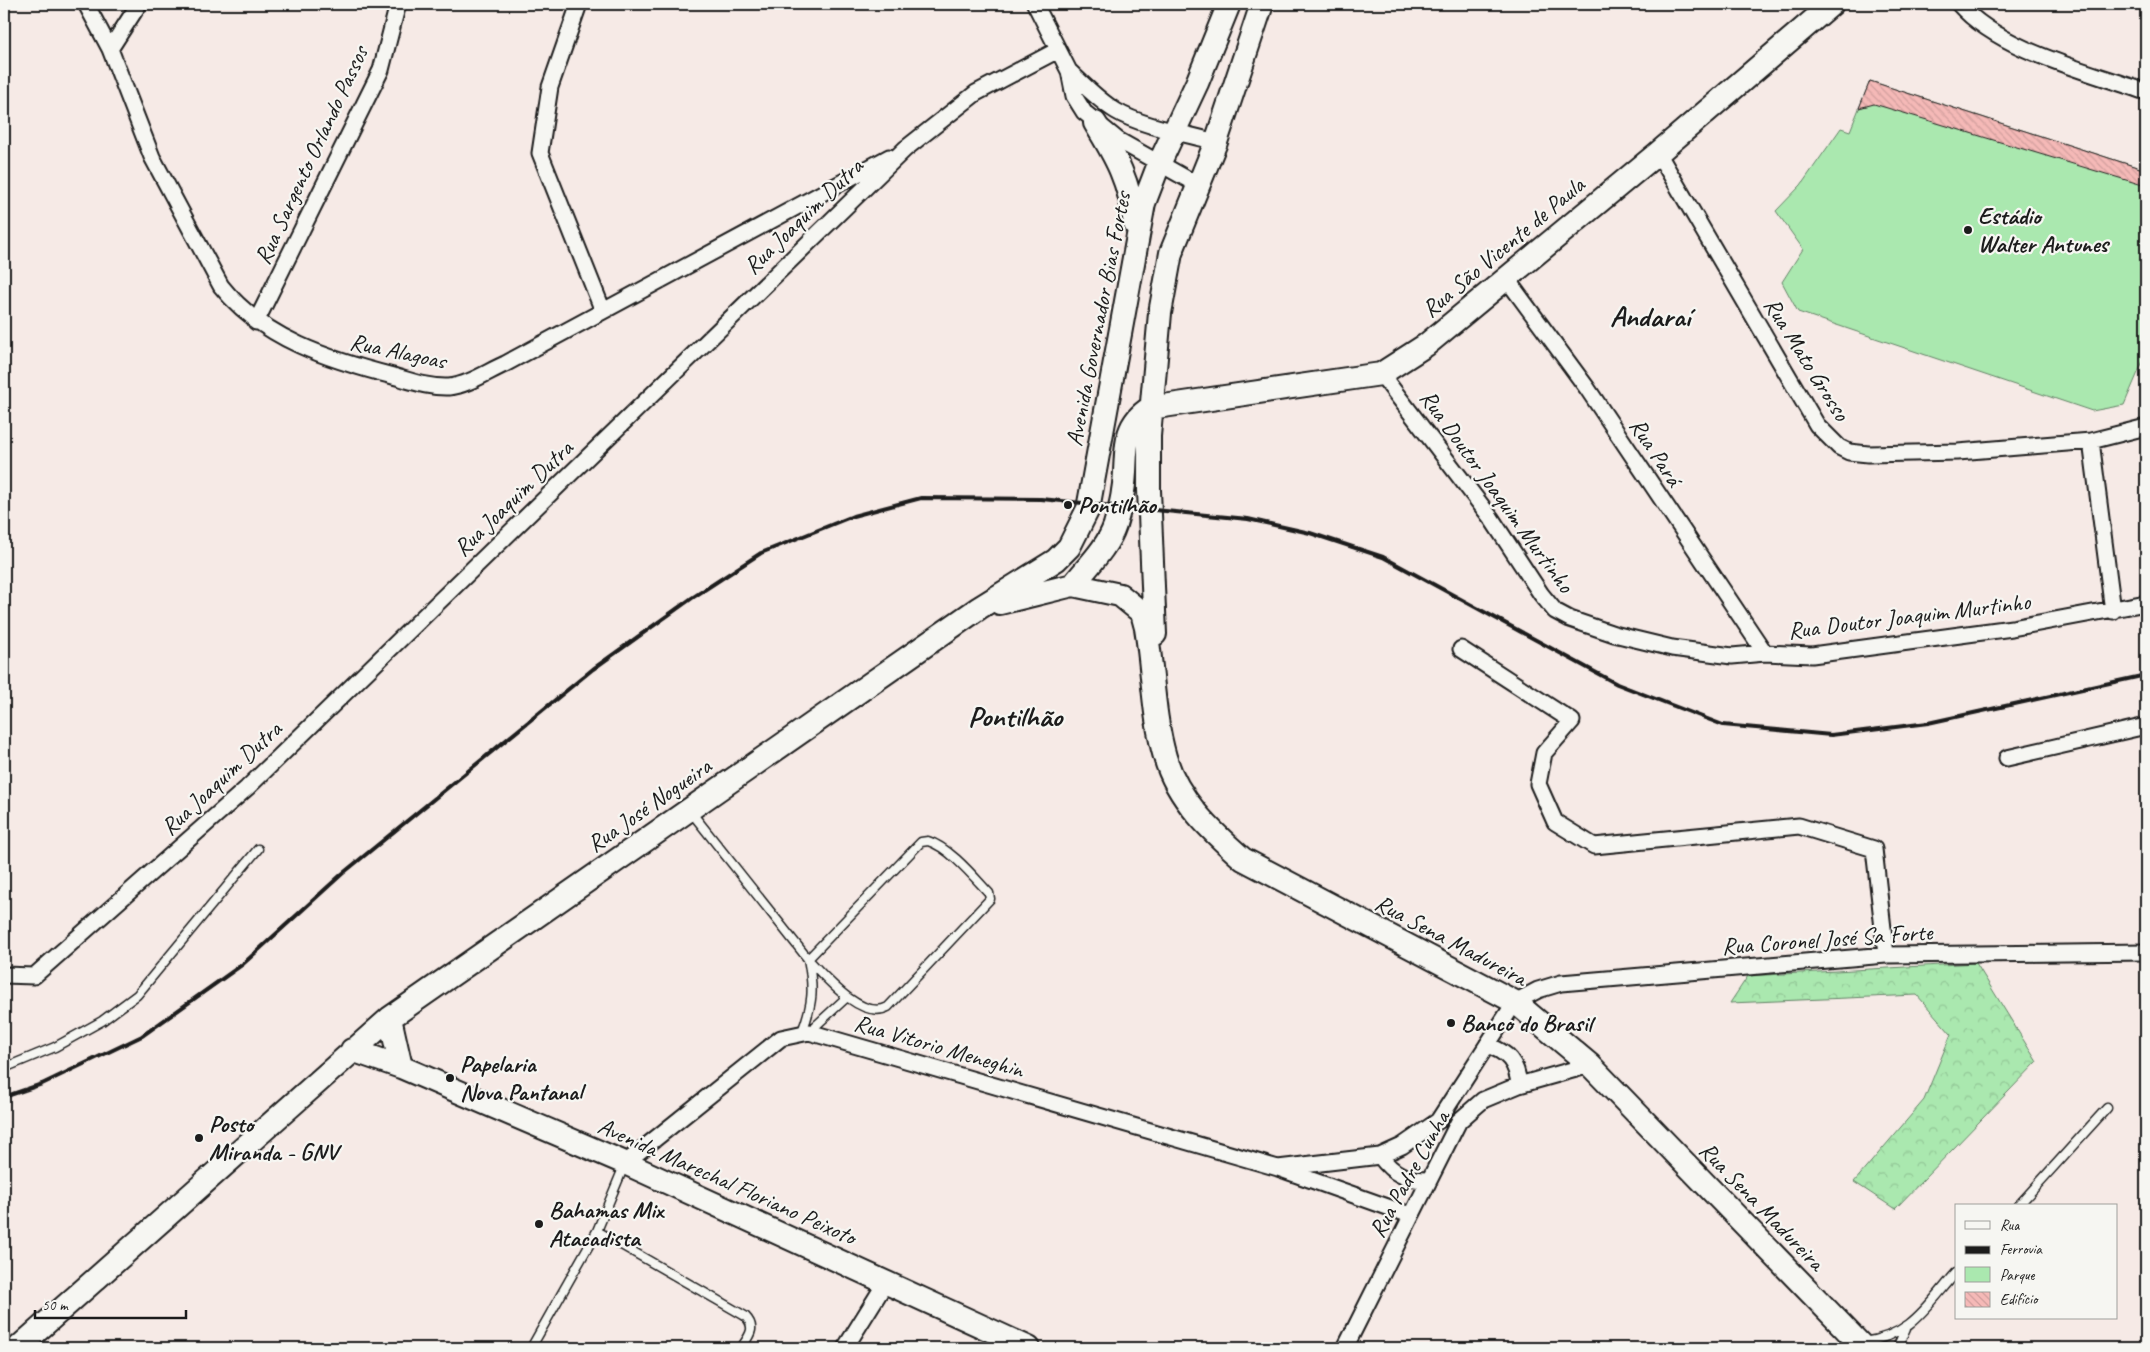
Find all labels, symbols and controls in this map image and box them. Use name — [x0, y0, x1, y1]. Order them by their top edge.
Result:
street label: Rua Sargento Orlando Passos — [247, 39, 376, 269]
street label: Rua Joaquim Dutra — [737, 151, 870, 281]
street label: Rua São Vicente de Paula — [1415, 169, 1592, 324]
street label: Avenida Governador Bias Fortes — [1059, 188, 1138, 449]
place label: Estádio Walter Antunes — [1978, 201, 2111, 259]
marker: Estádio Walter Antunes — [1962, 224, 1974, 236]
street label: Rua Mato Grosso — [1757, 292, 1858, 427]
district label: Andaraí — [1610, 298, 1696, 335]
street label: Rua Alagoas — [347, 326, 450, 376]
street label: Rua Doutor Joaquim Murtinho — [1413, 384, 1582, 600]
street label: Rua Pará — [1623, 412, 1691, 494]
street label: Rua Joaquim Dutra — [447, 433, 580, 563]
place label: Pontilhão — [1078, 490, 1158, 520]
marker: Pontilhão — [1062, 499, 1074, 511]
street label: Rua Doutor Joaquim Murtinho — [1786, 586, 2033, 646]
district label: Pontilhão — [968, 698, 1064, 735]
street label: Rua Joaquim Dutra — [154, 713, 289, 842]
street label: Rua José Nogueira — [581, 750, 718, 859]
street label: Rua Sena Madureira — [1370, 887, 1534, 994]
street label: Rua Coronel José Sa Forte — [1721, 917, 1935, 961]
street label: Rua Vitorio Meneghin — [851, 1007, 1028, 1085]
place label: Banco do Brasil — [1461, 1008, 1596, 1038]
marker: Banco do Brasil — [1445, 1017, 1457, 1029]
place label: Papelaria Nova Pantanal — [460, 1049, 587, 1107]
marker: Papelaria Nova Pantanal — [444, 1072, 456, 1084]
street label: Rua Padre Cunha — [1362, 1103, 1457, 1243]
place label: Posto Miranda - GNV — [209, 1109, 343, 1167]
street label: Avenida Marechal Floriano Peixoto — [593, 1110, 863, 1253]
marker: Posto Miranda - GNV — [193, 1132, 205, 1144]
street label: Rua Sena Madureira — [1693, 1135, 1833, 1278]
place label: Bahamas Mix Atacadista — [549, 1195, 665, 1253]
legend — [1955, 1204, 2118, 1320]
text: Rua — [2000, 1216, 2020, 1235]
marker: Bahamas Mix Atacadista — [533, 1218, 545, 1230]
text: Ferrovia — [2000, 1240, 2043, 1259]
text: Parque — [2000, 1266, 2036, 1285]
scale bar — [35, 1287, 186, 1319]
text: Edifício — [2000, 1290, 2039, 1309]
text: 50 m — [42, 1296, 69, 1315]

